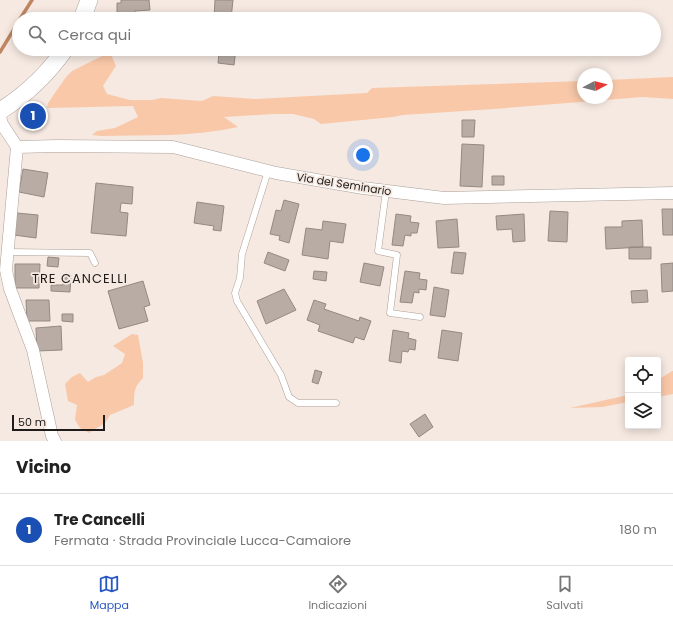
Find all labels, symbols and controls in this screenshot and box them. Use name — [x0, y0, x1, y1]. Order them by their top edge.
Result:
search box — [12, 12, 661, 56]
icon: search — [26, 23, 48, 45]
text: Cerca qui — [58, 24, 131, 45]
north arrow — [577, 68, 613, 104]
pin: 1 — [20, 101, 46, 131]
your location — [353, 145, 373, 165]
street label: Via del Seminario — [295, 169, 393, 199]
district label: TRE CANCELLI — [32, 269, 128, 288]
map controls — [625, 357, 661, 429]
button: locate — [625, 357, 661, 393]
button: layers — [625, 393, 661, 429]
scale bar — [12, 413, 105, 432]
text: 50 m — [18, 414, 46, 430]
text: Vicino — [16, 455, 71, 479]
text: Tre Cancelli — [54, 509, 145, 530]
text: 1 — [27, 520, 31, 539]
text: 180 m — [620, 520, 657, 539]
text: Fermata · Strada Provinciale Lucca-Camaiore — [54, 531, 351, 550]
tab: Mappa — [90, 573, 129, 614]
tab: Indicazioni — [308, 573, 367, 614]
tab: Salvati — [546, 573, 583, 614]

